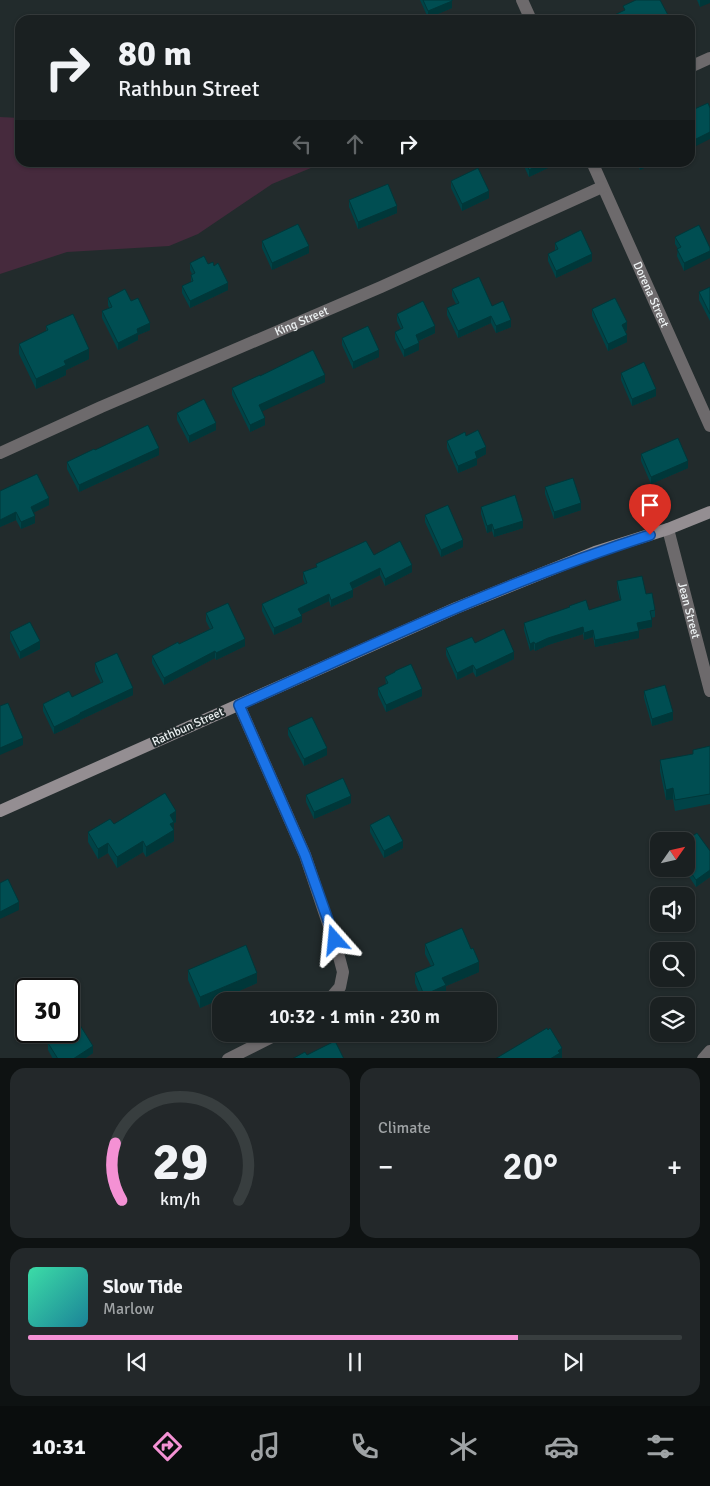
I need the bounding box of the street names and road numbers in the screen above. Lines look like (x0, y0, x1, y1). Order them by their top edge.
street label: Dorena Street (630, 259, 672, 330)
street label: King Street (272, 303, 331, 339)
street label: Jean Street (675, 580, 704, 640)
street label: Rathbun Street (150, 704, 226, 750)

